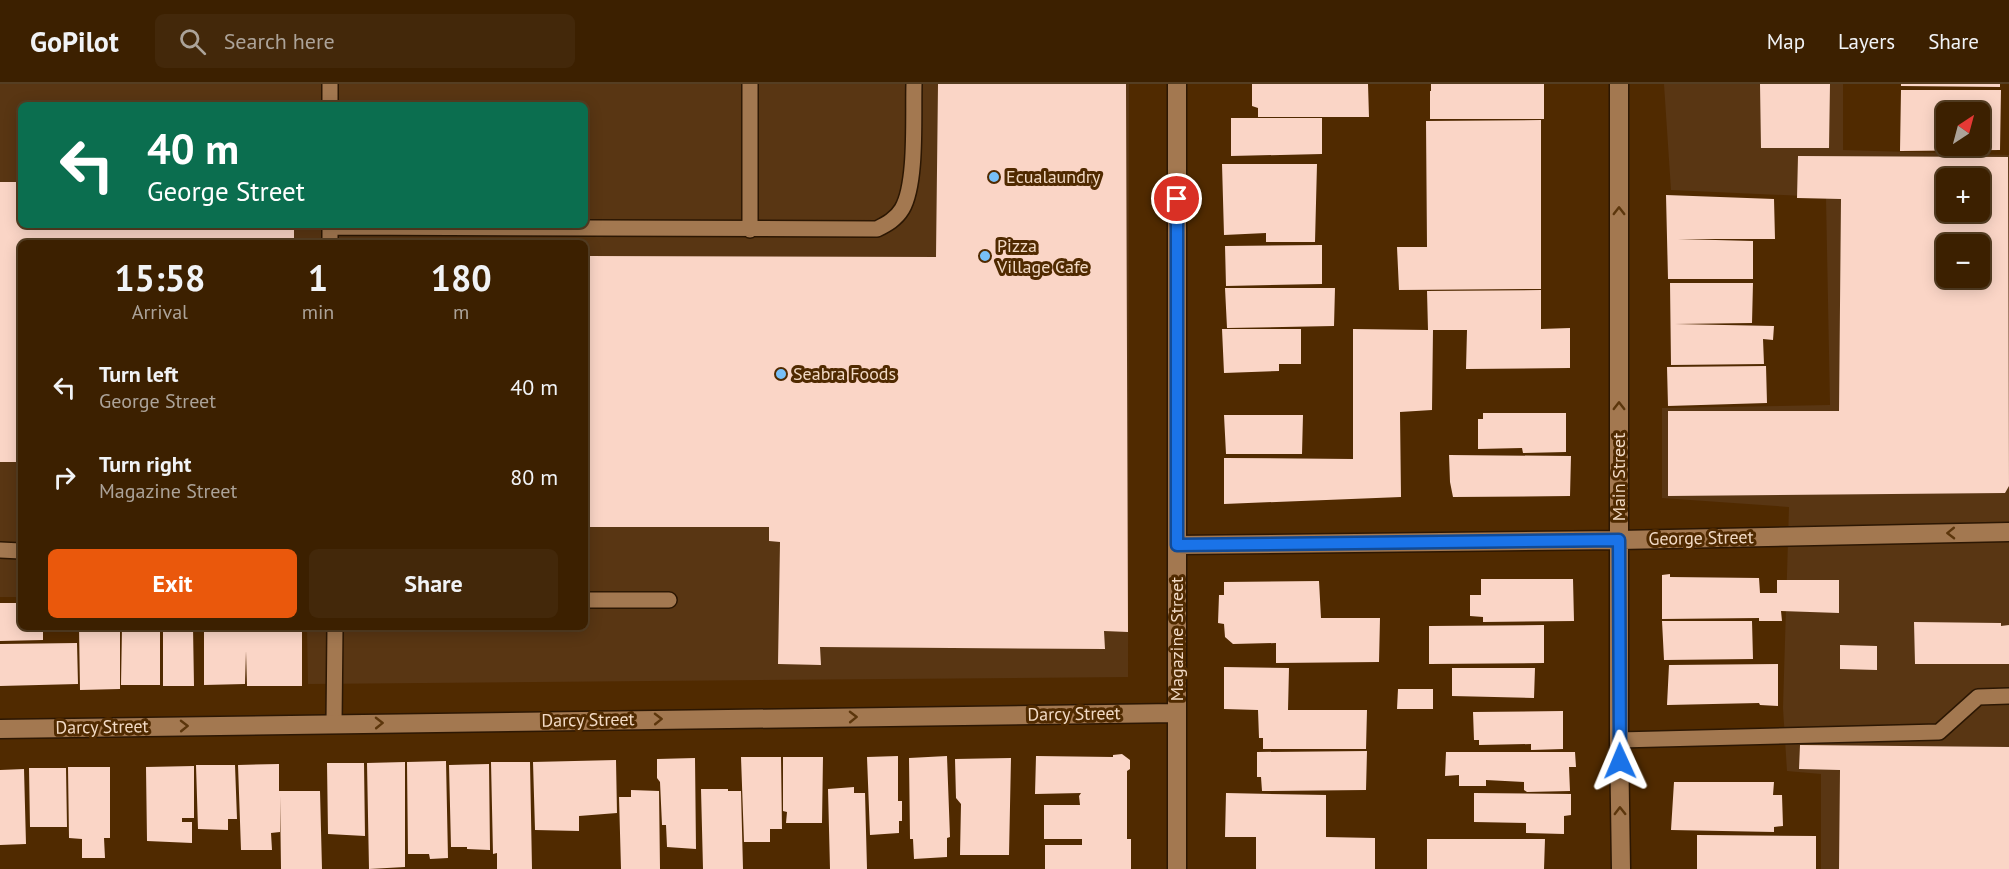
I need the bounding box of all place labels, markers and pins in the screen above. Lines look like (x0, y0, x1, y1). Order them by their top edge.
place label: Ecualaundry (1006, 165, 1101, 188)
marker: Ecualaundry (987, 170, 1001, 184)
pin (1151, 173, 1202, 224)
place label: Pizza Village Cafe (996, 234, 1089, 278)
marker: Pizza Village Cafe (978, 249, 992, 263)
place label: Seabra Foods (793, 362, 896, 385)
marker: Seabra Foods (774, 367, 788, 381)

